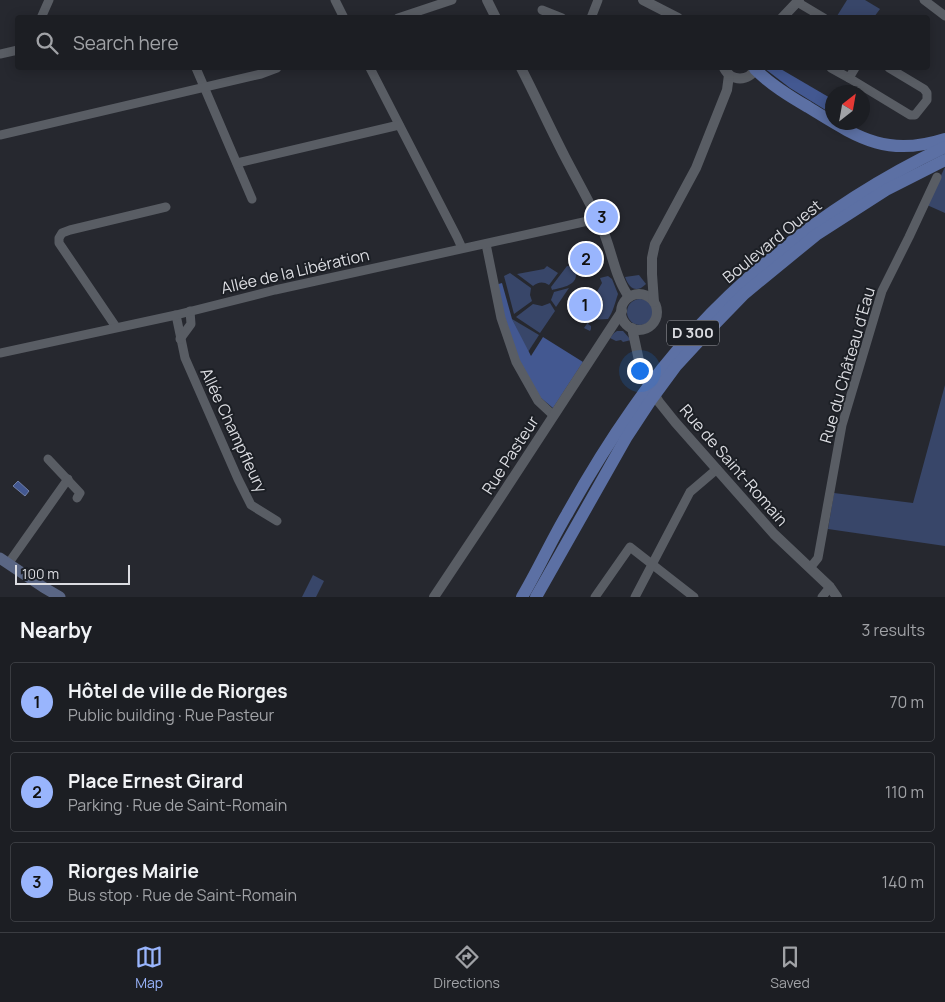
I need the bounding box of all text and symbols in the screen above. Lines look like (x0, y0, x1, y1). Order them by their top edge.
search box (15, 15, 930, 70)
icon: search (33, 29, 61, 57)
text: Search here (73, 30, 179, 56)
north arrow (825, 85, 870, 130)
street label: Boulevard Ouest (718, 194, 826, 288)
pin: 3 (586, 198, 618, 236)
pin: 2 (570, 240, 602, 278)
street label: Allée de la Libération (219, 243, 371, 299)
street label: Rue du Château d'Eau (814, 284, 880, 446)
pin: 1 (569, 286, 601, 324)
road number: D 300 (667, 320, 719, 346)
your location (627, 358, 653, 384)
street label: Allée Champfleury (195, 364, 273, 496)
street label: Rue de Saint-Romain (675, 399, 793, 531)
street label: Rue Pasteur (476, 411, 544, 498)
scale bar (15, 562, 130, 585)
text: 100 m (22, 564, 59, 583)
text: Nearby (20, 616, 92, 644)
text: 3 results (862, 619, 925, 641)
text: Hôtel de ville de Riorges (68, 678, 288, 704)
text: 1 (33, 691, 41, 713)
text: 70 m (889, 691, 924, 713)
text: Public building · Rue Pasteur (68, 704, 274, 726)
text: Place Ernest Girard (68, 768, 243, 794)
text: 2 (32, 781, 42, 803)
text: 110 m (885, 781, 924, 803)
text: Parking · Rue de Saint-Romain (68, 794, 287, 816)
text: Riorges Mairie (68, 858, 199, 884)
text: 3 (32, 871, 42, 893)
text: 140 m (882, 871, 924, 893)
text: Bus stop · Rue de Saint-Romain (68, 884, 297, 906)
tab: Map (135, 943, 163, 992)
tab: Directions (434, 943, 500, 992)
tab: Saved (770, 943, 810, 992)

